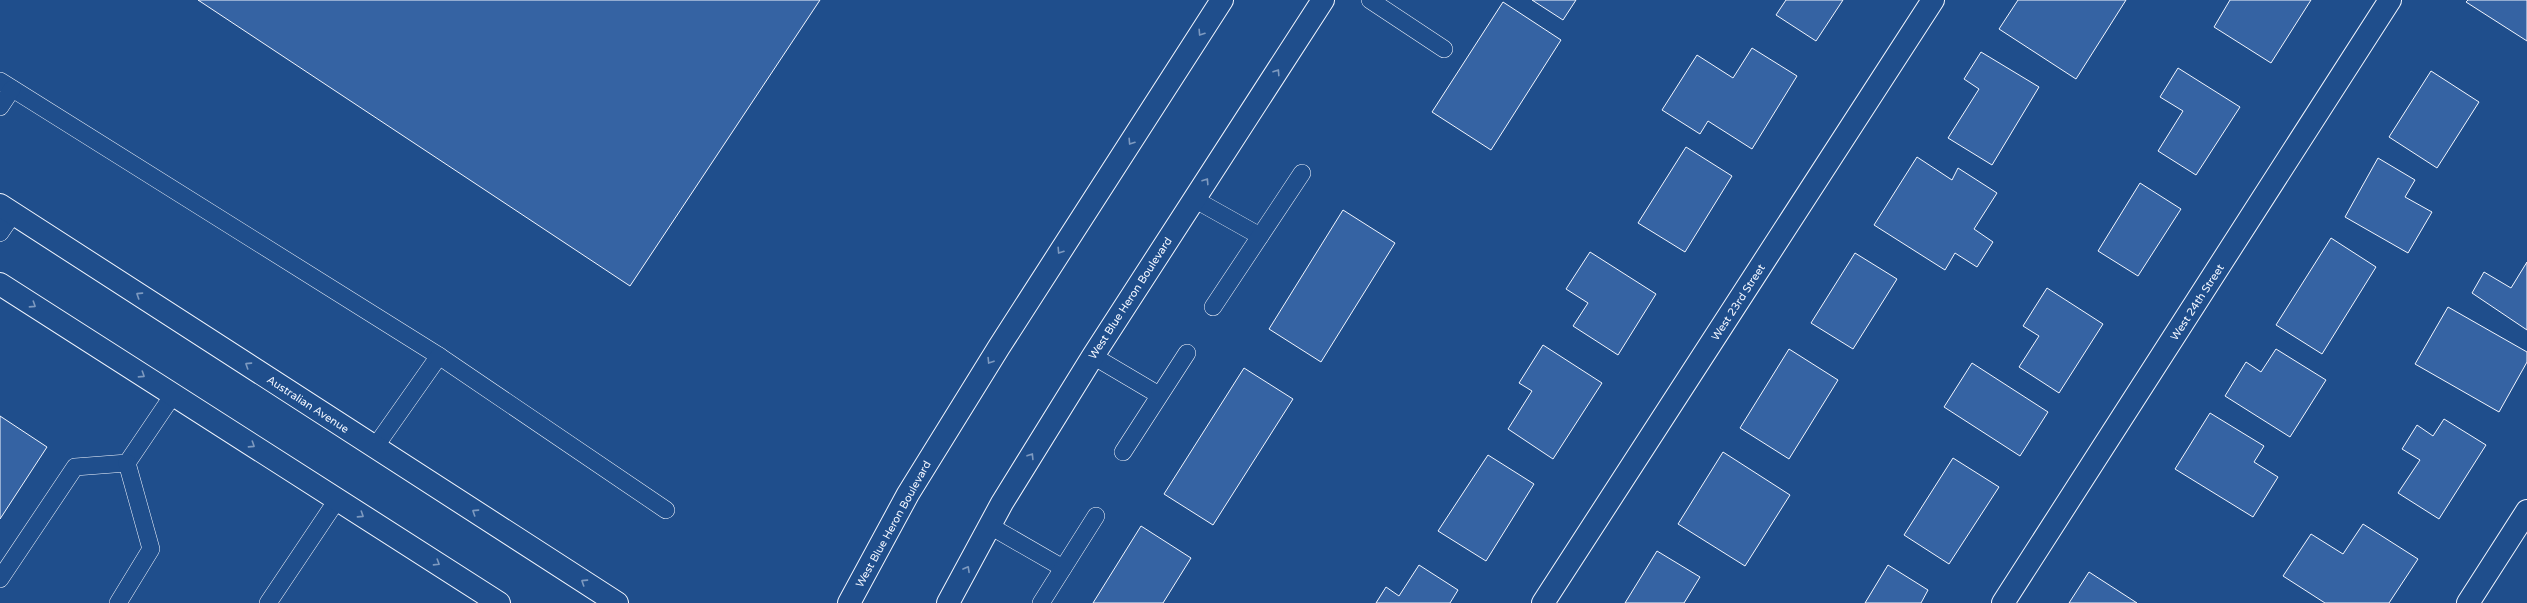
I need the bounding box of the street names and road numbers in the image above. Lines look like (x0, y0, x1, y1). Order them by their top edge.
street label: West Blue Heron Boulevard (1086, 235, 1175, 362)
street label: West 23rd Street (1709, 262, 1768, 343)
street label: West 24th Street (2168, 262, 2227, 343)
street label: Australian Avenue (264, 373, 351, 436)
street label: West Blue Heron Boulevard (853, 459, 934, 590)

